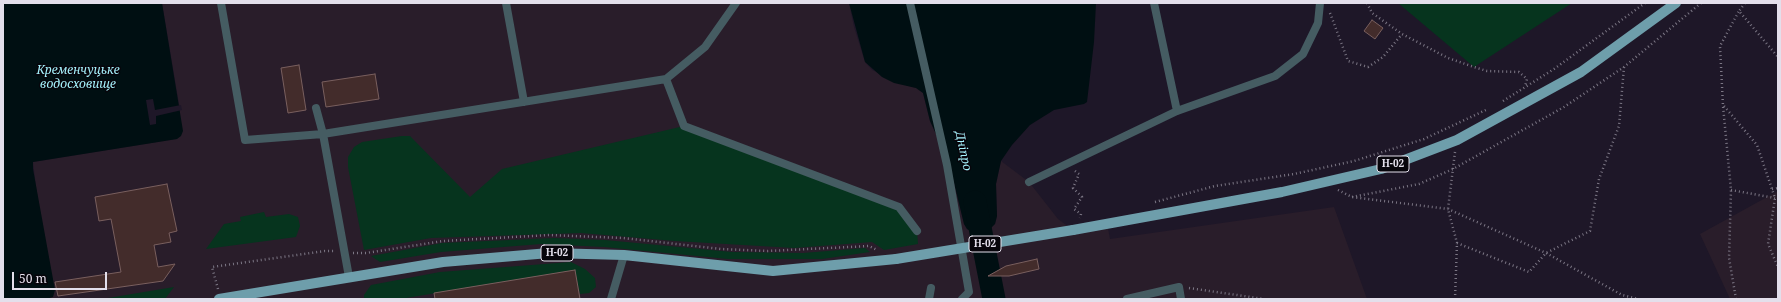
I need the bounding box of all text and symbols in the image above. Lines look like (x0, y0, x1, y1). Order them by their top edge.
water label: Кременчуцьке водосховище (36, 64, 120, 92)
water label: Дніпро (952, 130, 974, 172)
road number: Н-02 (1377, 156, 1409, 172)
road number: Н-02 (969, 236, 1001, 252)
road number: Н-02 (541, 245, 573, 261)
scale bar (14, 264, 109, 290)
text: 50 m (19, 270, 47, 287)

